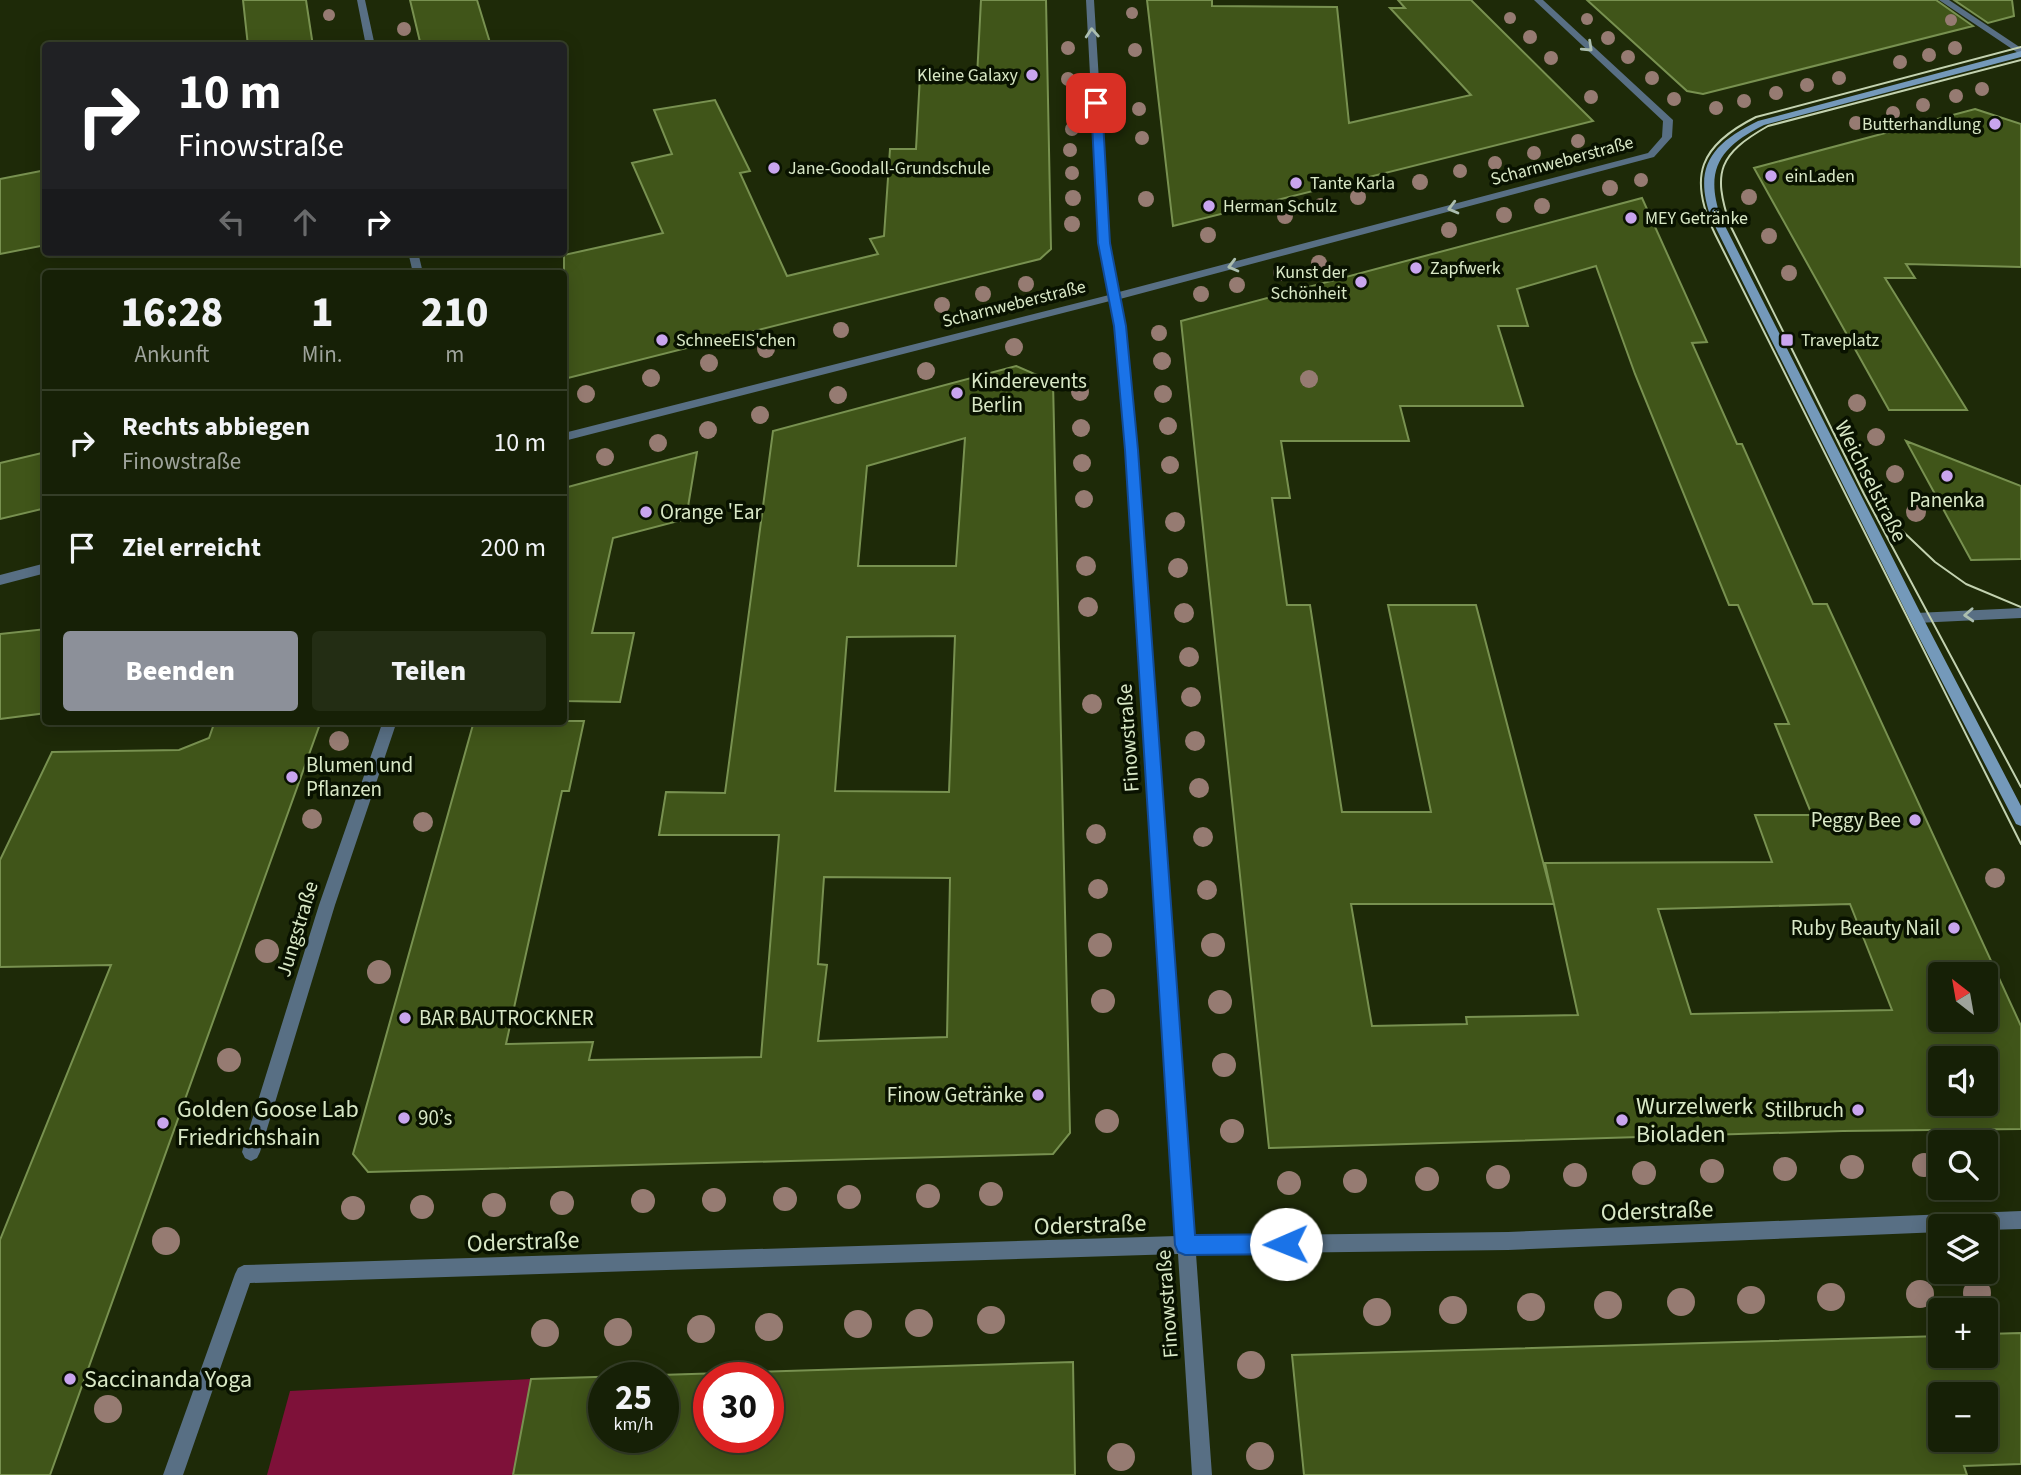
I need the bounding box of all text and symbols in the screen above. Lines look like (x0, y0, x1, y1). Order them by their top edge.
one-way arrow (1085, 28, 1100, 39)
one-way arrow (1580, 38, 1593, 51)
text: 10 m (178, 58, 282, 128)
place label: Kleine Galaxy (917, 63, 1019, 88)
marker: Kleine Galaxy (1024, 67, 1040, 83)
icon: right (63, 70, 154, 161)
pin (1066, 73, 1126, 133)
icon: arrive (1077, 84, 1115, 122)
place label: Butterhandlung (1862, 112, 1981, 137)
marker: Butterhandlung (1987, 116, 2003, 132)
text: Finowstraße (178, 123, 344, 169)
street label: Scharnweberstraße (1488, 130, 1636, 192)
place label: Jane-Goodall-Grundschule (788, 156, 991, 181)
marker: Jane-Goodall-Grundschule (766, 160, 782, 176)
place label: einLaden (1785, 164, 1855, 189)
marker: einLaden (1763, 168, 1779, 184)
place label: Tante Karla (1310, 171, 1395, 196)
marker: Tante Karla (1288, 175, 1304, 191)
place label: Herman Schulz (1223, 194, 1337, 219)
marker: Herman Schulz (1201, 198, 1217, 214)
one-way arrow (1447, 199, 1459, 214)
icon: left (213, 203, 251, 241)
icon: ahead (286, 203, 324, 241)
icon: right (359, 203, 397, 241)
place label: MEY Getränke (1645, 206, 1748, 231)
marker: MEY Getränke (1623, 210, 1639, 226)
place label: Zapfwerk (1430, 256, 1501, 281)
one-way arrow (1227, 257, 1239, 272)
place label: Kunst der Schönheit (1271, 260, 1348, 306)
marker: Zapfwerk (1408, 260, 1424, 276)
street label: Scharnweberstraße (940, 274, 1088, 334)
marker: Kunst der Schönheit (1353, 274, 1369, 290)
text: 16:28 (121, 283, 223, 343)
text: 1 (311, 283, 333, 343)
text: 210 (421, 283, 488, 343)
place label: SchneeEIS'chen (676, 328, 796, 353)
place label: Traveplatz (1801, 328, 1879, 353)
marker: SchneeEIS'chen (654, 332, 670, 348)
marker: Traveplatz (1779, 332, 1795, 348)
text: Ankunft (134, 338, 209, 371)
text: Min. (302, 338, 343, 371)
text: m (445, 338, 464, 371)
place label: Kinderevents Berlin (971, 366, 1087, 420)
marker: Kinderevents Berlin (949, 385, 965, 401)
text: Rechts abbiegen (122, 408, 310, 445)
street label: Weichselstraße (1827, 415, 1915, 547)
icon: right (63, 424, 101, 462)
text: 10 m (493, 424, 546, 461)
text: Finowstraße (122, 445, 241, 478)
marker: Panenka (1939, 468, 1955, 484)
place label: Panenka (1909, 485, 1985, 515)
place label: Orange 'Ear (660, 497, 763, 527)
marker: Orange 'Ear (638, 504, 654, 520)
icon: arrive (63, 529, 101, 567)
text: Ziel erreicht (122, 529, 261, 566)
text: 200 m (480, 529, 546, 566)
one-way arrow (1963, 608, 1974, 623)
button: Beenden (63, 631, 298, 711)
button: Teilen (312, 631, 546, 711)
street label: Finowstraße (1109, 683, 1147, 793)
place label: Blumen und Pflanzen (306, 750, 413, 804)
marker: Blumen und Pflanzen (284, 769, 300, 785)
place label: Peggy Bee (1811, 805, 1901, 835)
marker: Peggy Bee (1907, 812, 1923, 828)
street label: Jungstraße (268, 877, 326, 981)
place label: Ruby Beauty Nail (1791, 913, 1940, 943)
marker: Ruby Beauty Nail (1946, 920, 1962, 936)
north arrow (1928, 962, 1998, 1032)
map controls (1928, 962, 1998, 1452)
place label: BAR BAUTROCKNER (419, 1003, 594, 1033)
marker: BAR BAUTROCKNER (397, 1010, 413, 1026)
button: sound (1928, 1046, 1998, 1116)
place label: Finow Getränke (887, 1080, 1024, 1110)
marker: Finow Getränke (1030, 1087, 1046, 1103)
place label: Wurzelwerk Bioladen (1636, 1089, 1754, 1152)
place label: Golden Goose Lab Friedrichshain (177, 1092, 359, 1155)
place label: Stilbruch (1764, 1095, 1844, 1125)
marker: Stilbruch (1850, 1102, 1866, 1118)
place label: 90’s (418, 1103, 452, 1133)
marker: 90’s (396, 1110, 412, 1126)
marker: Wurzelwerk Bioladen (1614, 1112, 1630, 1128)
marker: Golden Goose Lab Friedrichshain (155, 1115, 171, 1131)
button: search (1928, 1130, 1998, 1200)
street label: Oderstraße (1600, 1192, 1714, 1230)
street label: Oderstraße (1033, 1206, 1147, 1244)
position arrow (1249, 1207, 1323, 1281)
button: layers (1928, 1214, 1998, 1284)
street label: Oderstraße (466, 1223, 580, 1261)
street label: Finowstraße (1148, 1249, 1186, 1359)
button: + (1928, 1298, 1998, 1368)
place label: Saccinanda Yoga (84, 1362, 252, 1397)
speed limit sign: 30 (693, 1362, 784, 1453)
marker: Saccinanda Yoga (62, 1371, 78, 1387)
text: 25 (615, 1373, 652, 1423)
button: − (1928, 1382, 1998, 1452)
text: km/h (614, 1412, 653, 1437)

